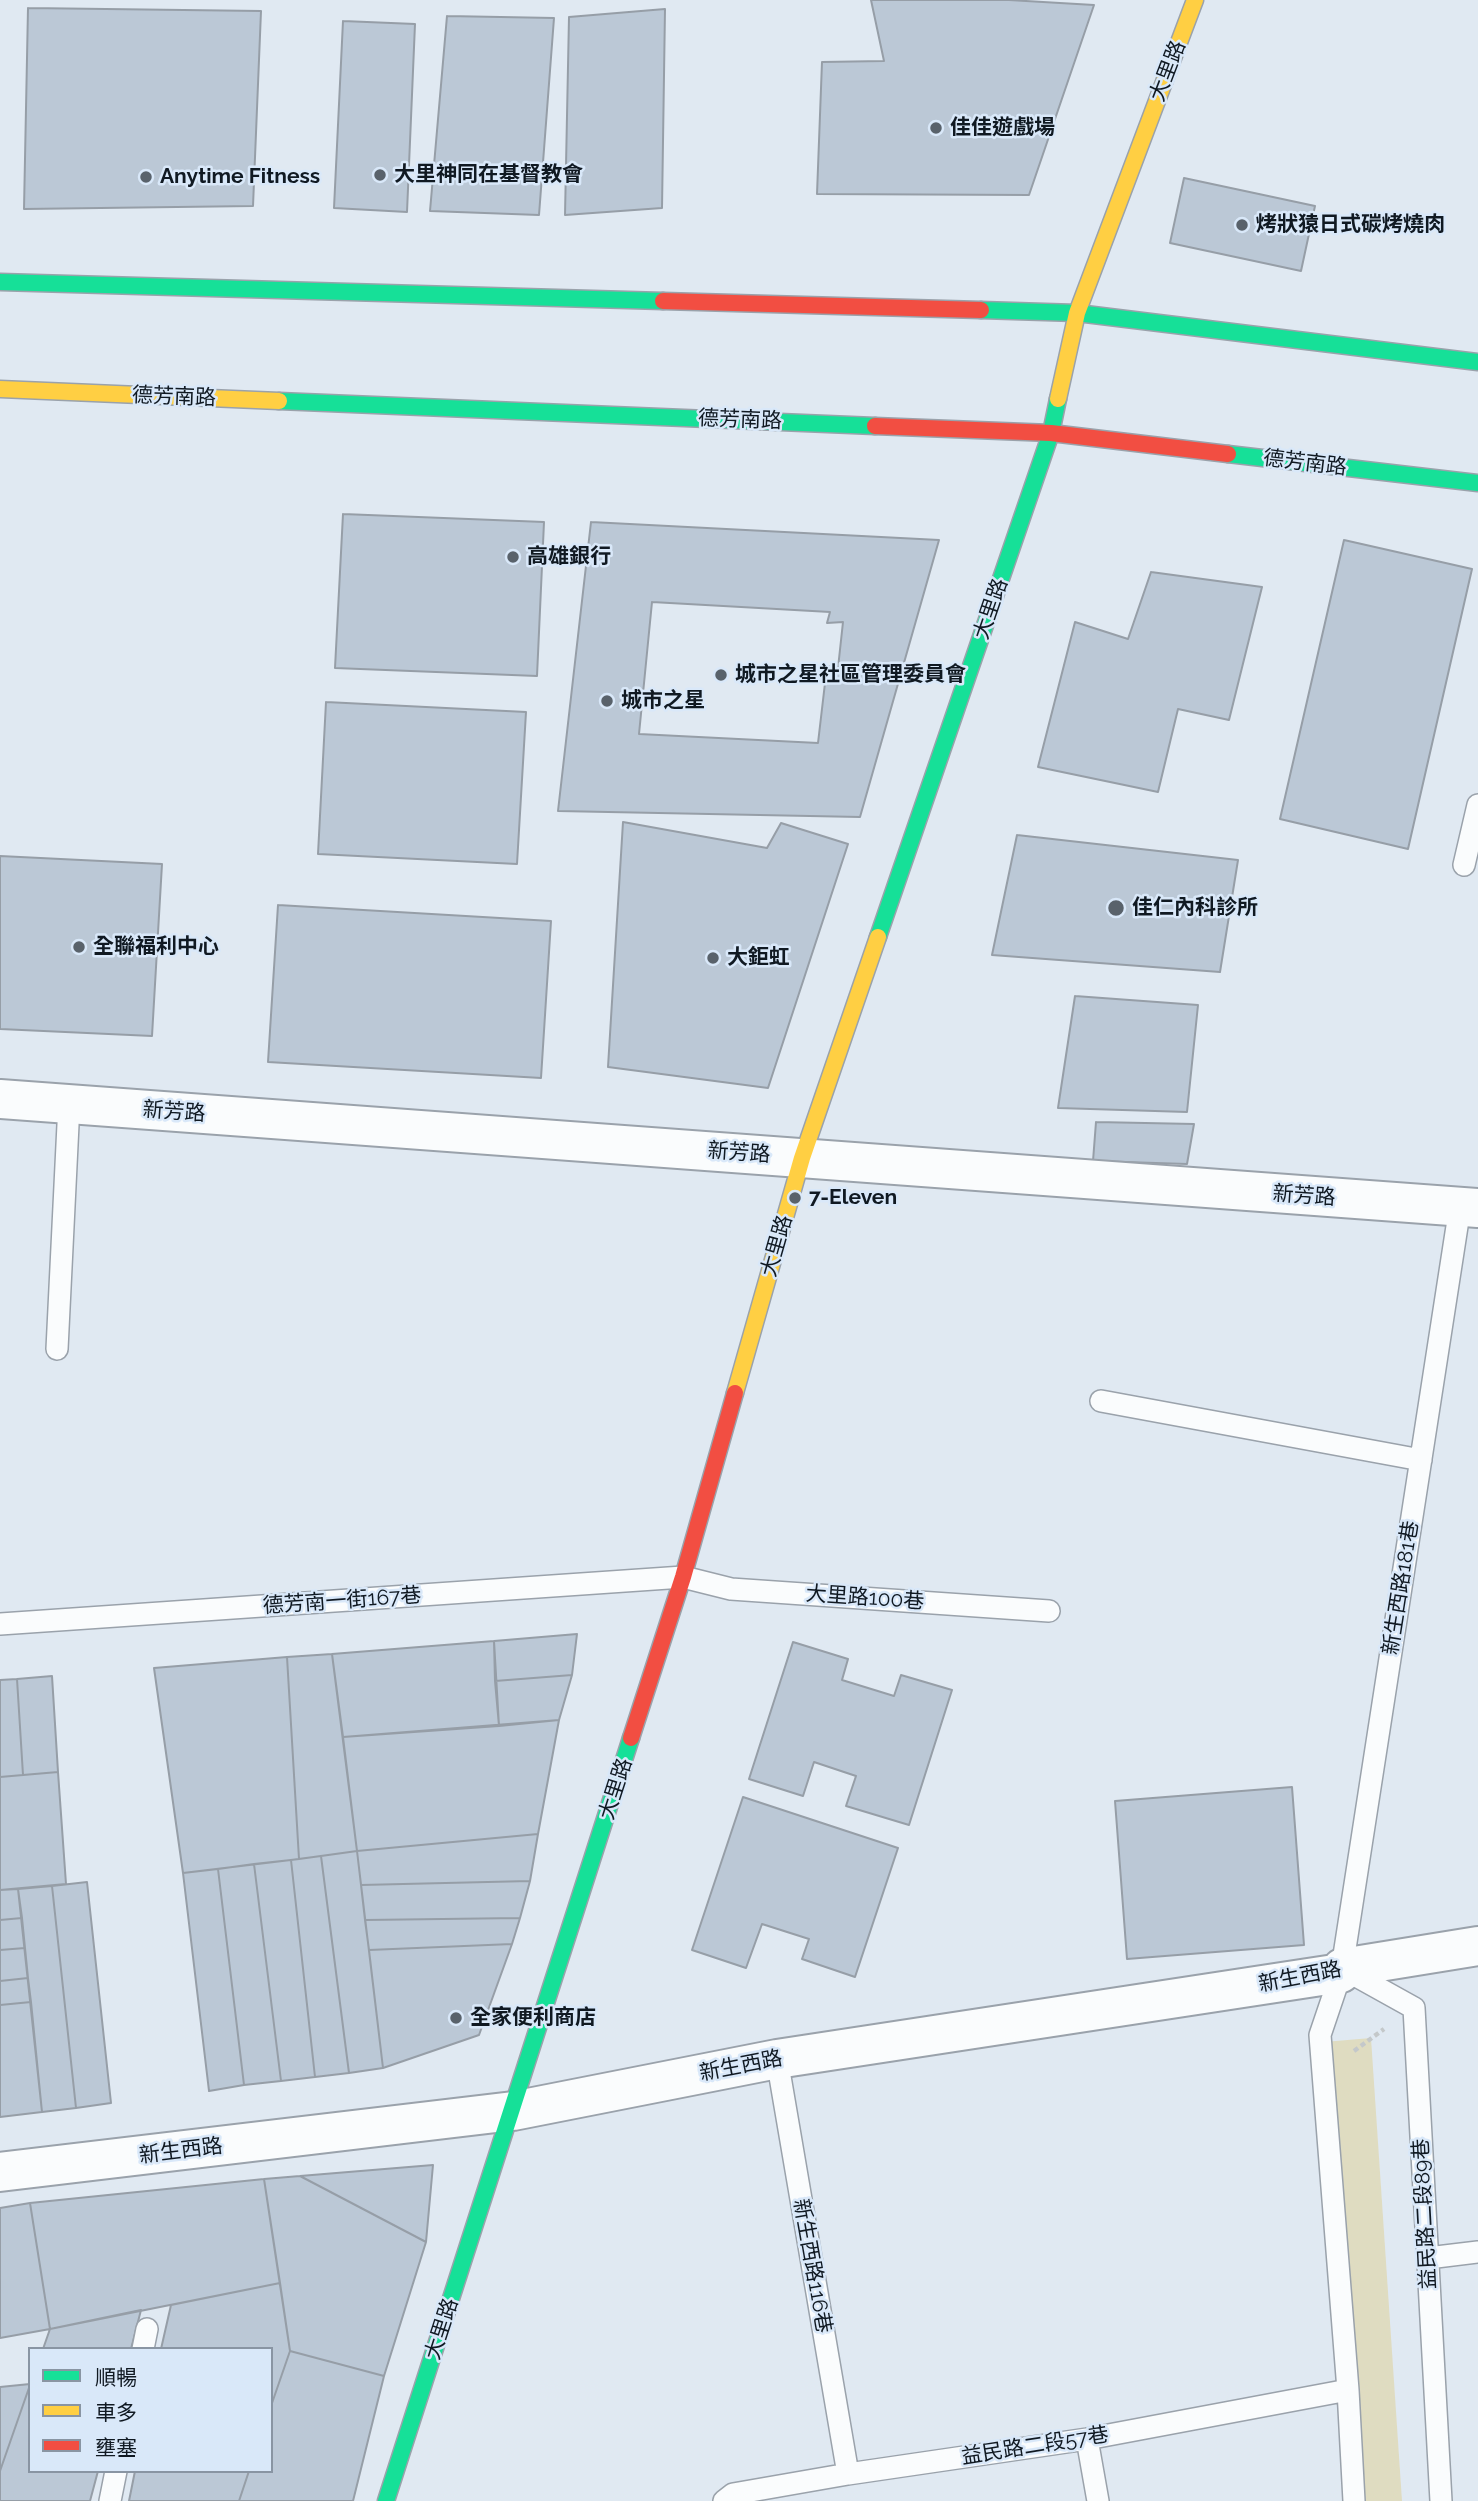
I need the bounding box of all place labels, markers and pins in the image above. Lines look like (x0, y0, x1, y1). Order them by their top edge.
place label: 佳佳遊戲場 (950, 115, 1055, 141)
marker: 佳佳遊戲場 (928, 120, 944, 136)
place label: 大里神同在基督教會 (394, 162, 583, 188)
place label: Anytime Fitness (160, 164, 320, 190)
marker: 大里神同在基督教會 (372, 167, 388, 183)
marker: Anytime Fitness (138, 169, 154, 185)
place label: 烤狀猿日式碳烤燒肉 (1256, 212, 1445, 238)
marker: 烤狀猿日式碳烤燒肉 (1234, 217, 1250, 233)
place label: 高雄銀行 (527, 544, 611, 570)
marker: 高雄銀行 (505, 549, 521, 565)
place label: 城市之星社區管理委員會 (735, 662, 966, 688)
marker: 城市之星社區管理委員會 (713, 667, 729, 683)
place label: 城市之星 (621, 688, 705, 714)
marker: 城市之星 (599, 693, 615, 709)
place label: 佳仁內科診所 (1132, 895, 1258, 921)
marker: 佳仁內科診所 (1106, 898, 1126, 918)
place label: 全聯福利中心 (93, 934, 219, 960)
marker: 全聯福利中心 (71, 939, 87, 955)
place label: 大鉅虹 (727, 945, 790, 971)
marker: 大鉅虹 (705, 950, 721, 966)
place label: 7-Eleven (809, 1185, 897, 1211)
marker: 7-Eleven (787, 1190, 803, 1206)
place label: 全家便利商店 (470, 2005, 596, 2031)
marker: 全家便利商店 (448, 2010, 464, 2026)

